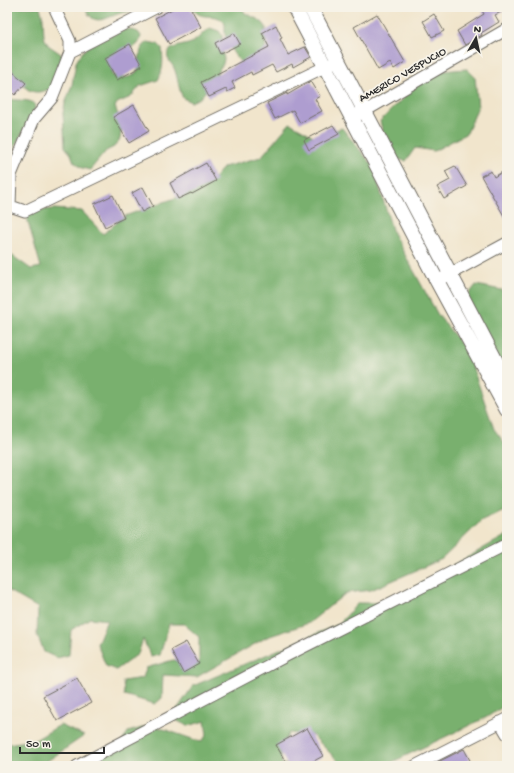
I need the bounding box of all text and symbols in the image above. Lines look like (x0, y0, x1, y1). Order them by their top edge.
north arrow (456, 18, 496, 58)
text: N (473, 24, 482, 37)
street label: AMERICO VESPUCIO (357, 45, 449, 106)
scale bar (20, 729, 104, 755)
text: 50 m (26, 738, 51, 752)

